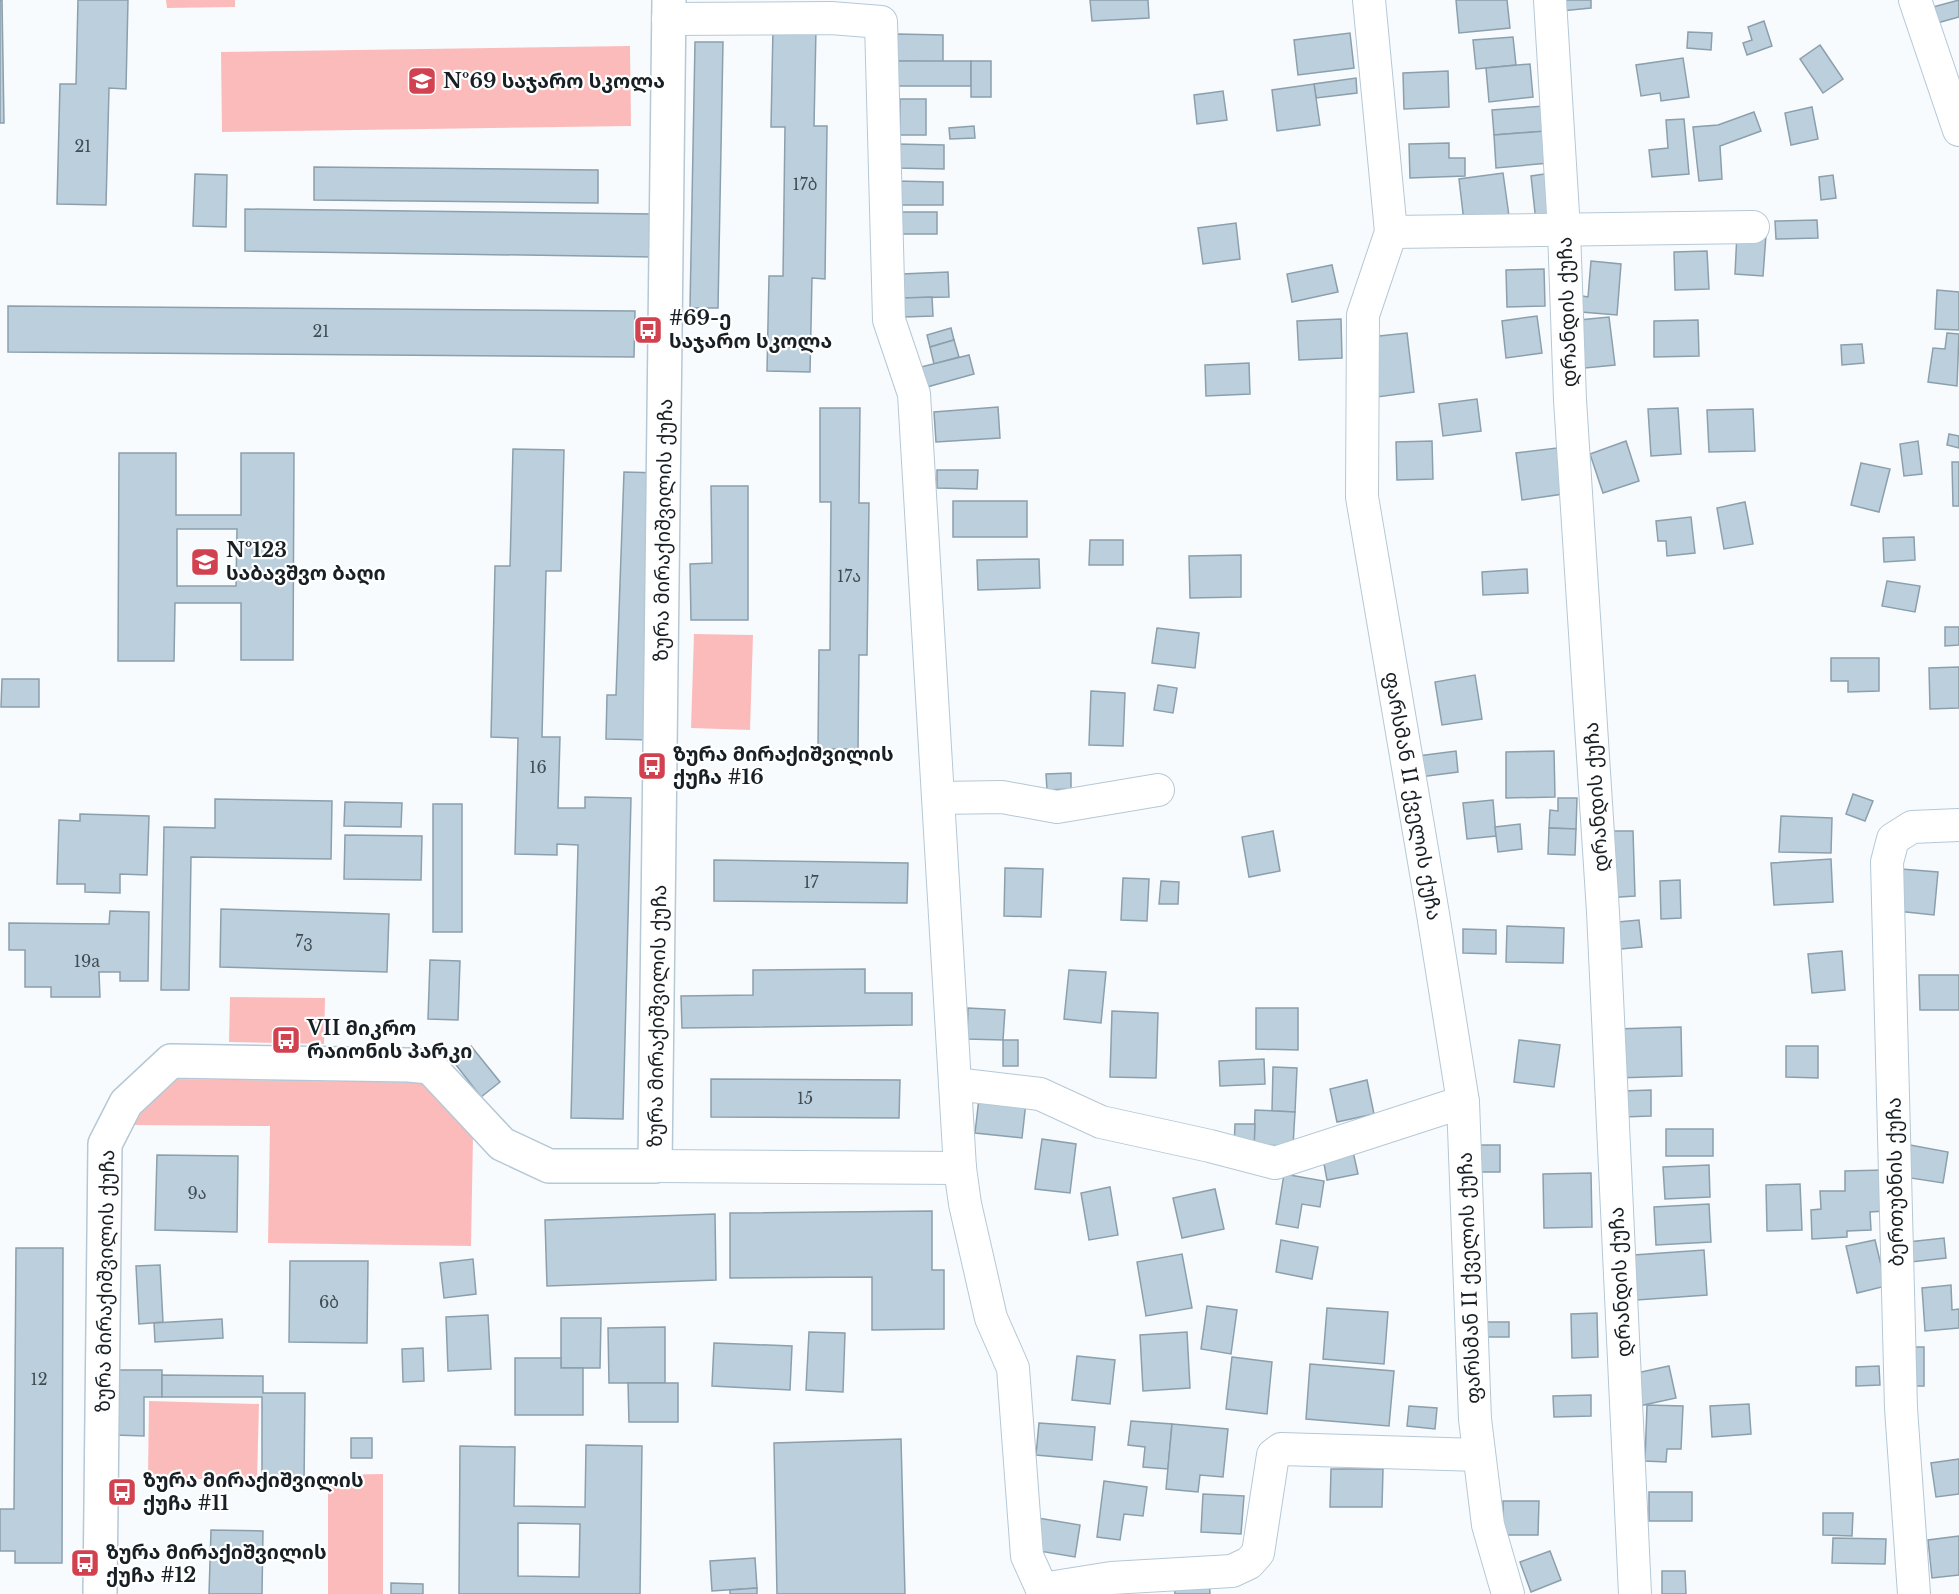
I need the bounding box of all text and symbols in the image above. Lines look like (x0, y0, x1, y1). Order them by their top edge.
school or university icon: №69 საჯარო სკოლა (406, 65, 438, 97)
place label: №69 საჯარო სკოლა (443, 69, 665, 93)
house number: 21 (75, 136, 92, 156)
house number: 17ბ (793, 174, 817, 194)
street label: დრანდის ქუჩა (1552, 236, 1583, 388)
place label: #69-ე საჯარო სკოლა (669, 306, 832, 353)
bus stop icon: #69-ე საჯარო სკოლა (632, 314, 664, 346)
house number: 21 (313, 321, 330, 341)
street label: ზურა მირაქიშვილის ქუჩა (649, 398, 678, 662)
place label: №123 საბავშვო ბაღი (226, 538, 386, 586)
school or university icon: №123 საბავშვო ბაღი (189, 546, 221, 578)
house number: 17ა (837, 566, 861, 586)
street label: ფარსმან II ქველის ქუჩა (1378, 670, 1447, 922)
street label: დრანდის ქუჩა (1579, 721, 1614, 873)
place label: ზურა მირაქიშვილის ქუჩა #16 (673, 742, 894, 789)
bus stop icon: ზურა მირაქიშვილის ქუჩა #16 (636, 750, 668, 782)
house number: 16 (529, 757, 547, 777)
house number: 17 (803, 872, 820, 892)
street label: ზურა მირაქიშვილის ქუჩა (643, 884, 672, 1148)
house number: 7ვ (295, 931, 313, 951)
house number: 19a (74, 951, 100, 971)
place label: VII მიკრო რაიონის პარკი (306, 1016, 472, 1063)
bus stop icon: VII მიკრო რაიონის პარკი (270, 1024, 302, 1056)
house number: 15 (797, 1088, 813, 1108)
street label: ბერთუბნის ქუჩა (1882, 1097, 1908, 1267)
street label: ზურა მირაქიშვილის ქუჩა (91, 1149, 120, 1413)
street label: ფარსმან II ქველის ქუჩა (1453, 1152, 1486, 1404)
house number: 9ა (187, 1183, 207, 1203)
street label: დრანდის ქუჩა (1604, 1206, 1637, 1358)
house number: 6ბ (319, 1292, 339, 1312)
house number: 12 (31, 1369, 48, 1389)
place label: ზურა მირაქიშვილის ქუჩა #11 (143, 1468, 364, 1515)
bus stop icon: ზურა მირაქიშვილის ქუჩა #11 (106, 1476, 138, 1508)
place label: ზურა მირაქიშვილის ქუჩა #12 (106, 1540, 327, 1587)
bus stop icon: ზურა მირაქიშვილის ქუჩა #12 (69, 1547, 101, 1579)

